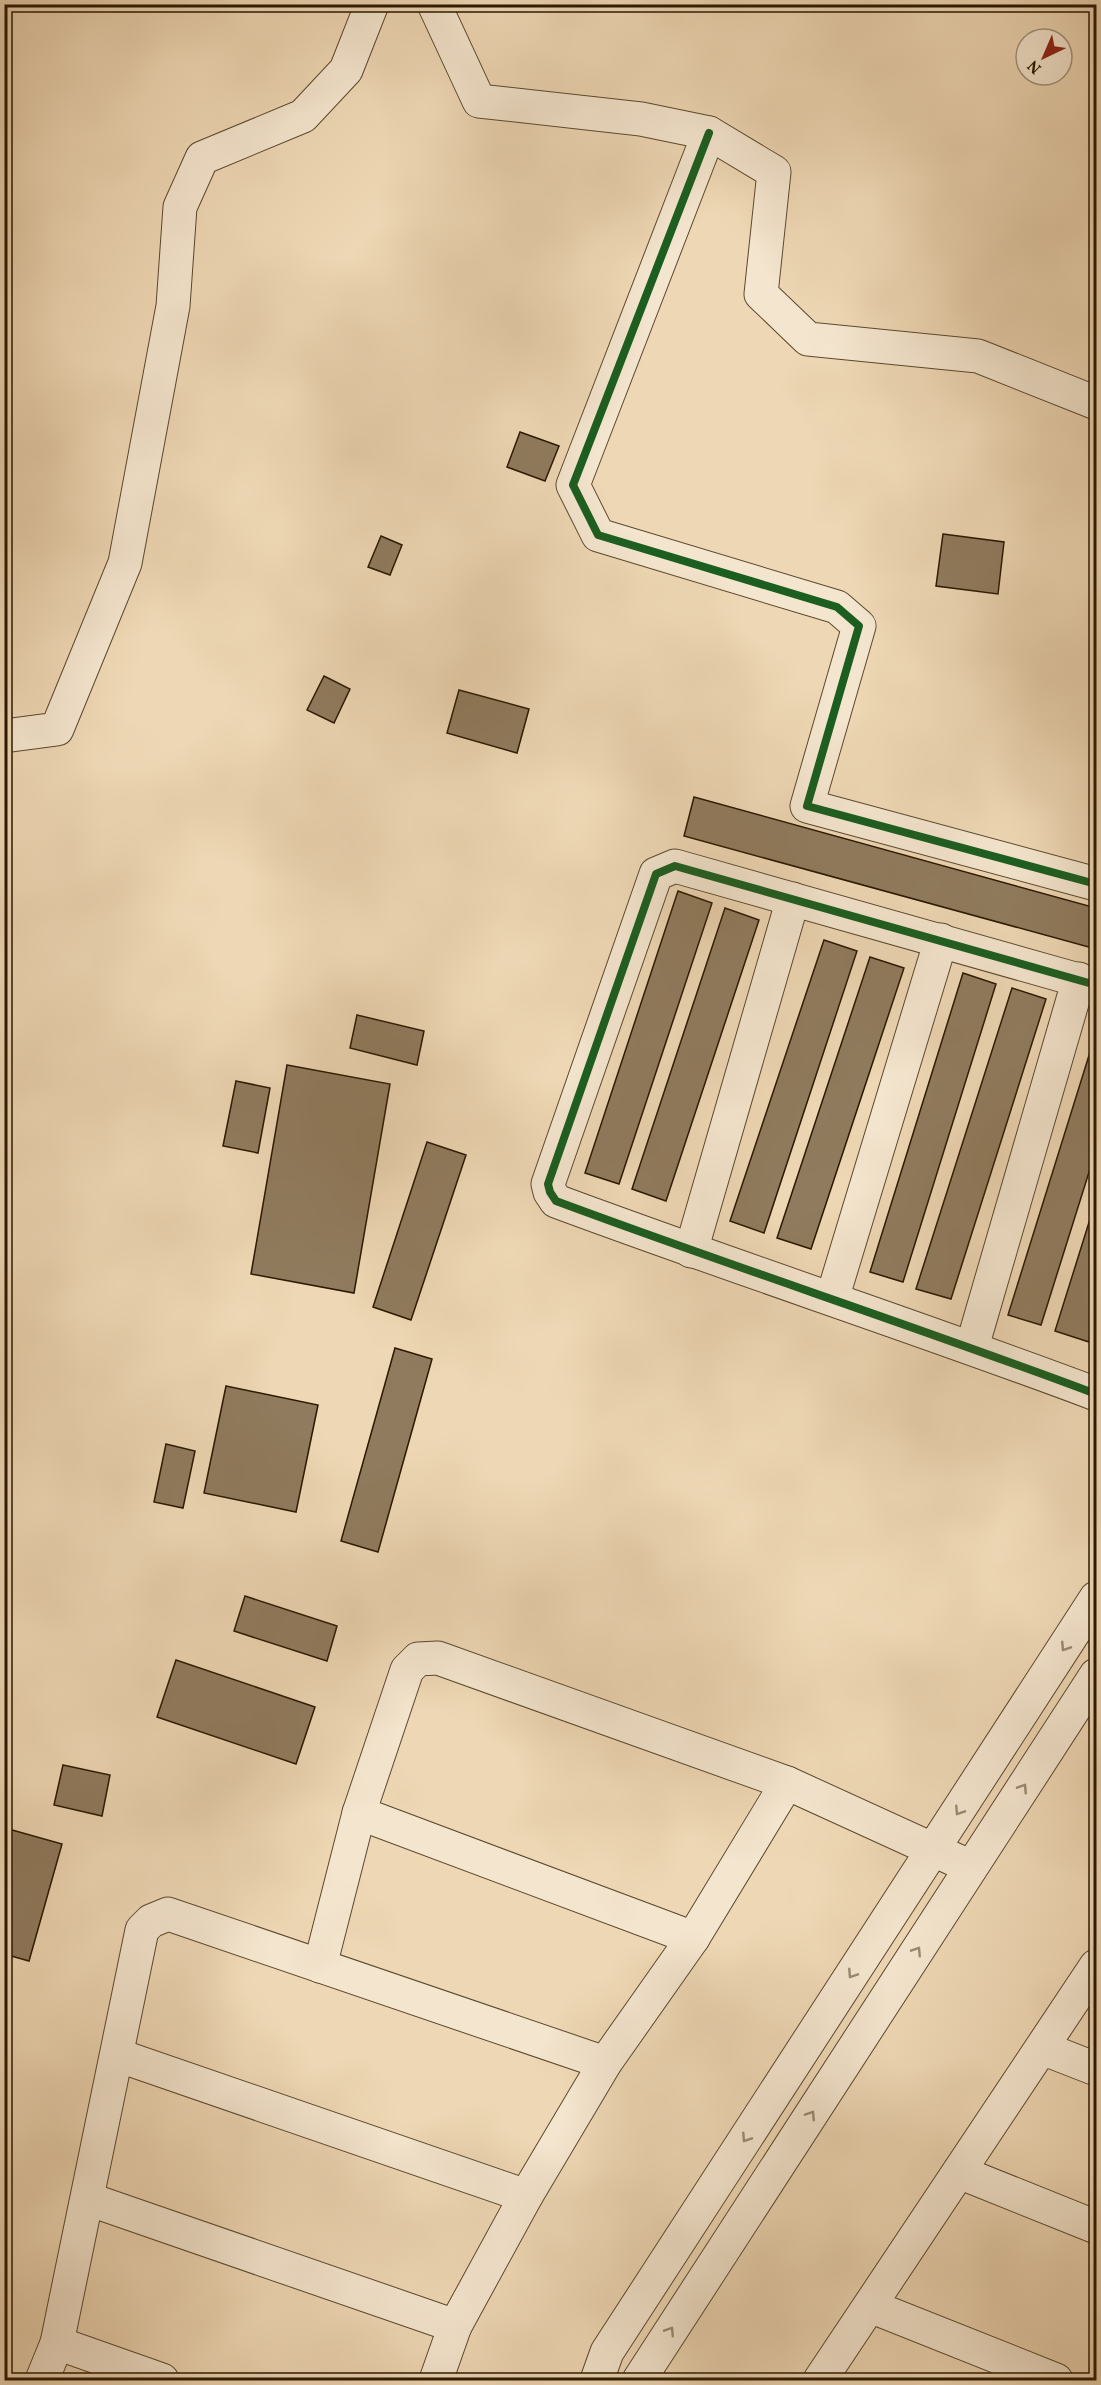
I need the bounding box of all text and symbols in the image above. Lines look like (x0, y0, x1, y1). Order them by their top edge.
north arrow (1014, 27, 1074, 87)
text: N (1023, 54, 1047, 78)
one-way arrow (1060, 1641, 1072, 1651)
one-way arrow (1016, 1783, 1027, 1794)
one-way arrow (955, 1804, 966, 1815)
one-way arrow (910, 1947, 921, 1958)
one-way arrow (848, 1968, 860, 1978)
one-way arrow (804, 2110, 815, 2121)
one-way arrow (742, 2131, 753, 2142)
one-way arrow (663, 2327, 674, 2338)

